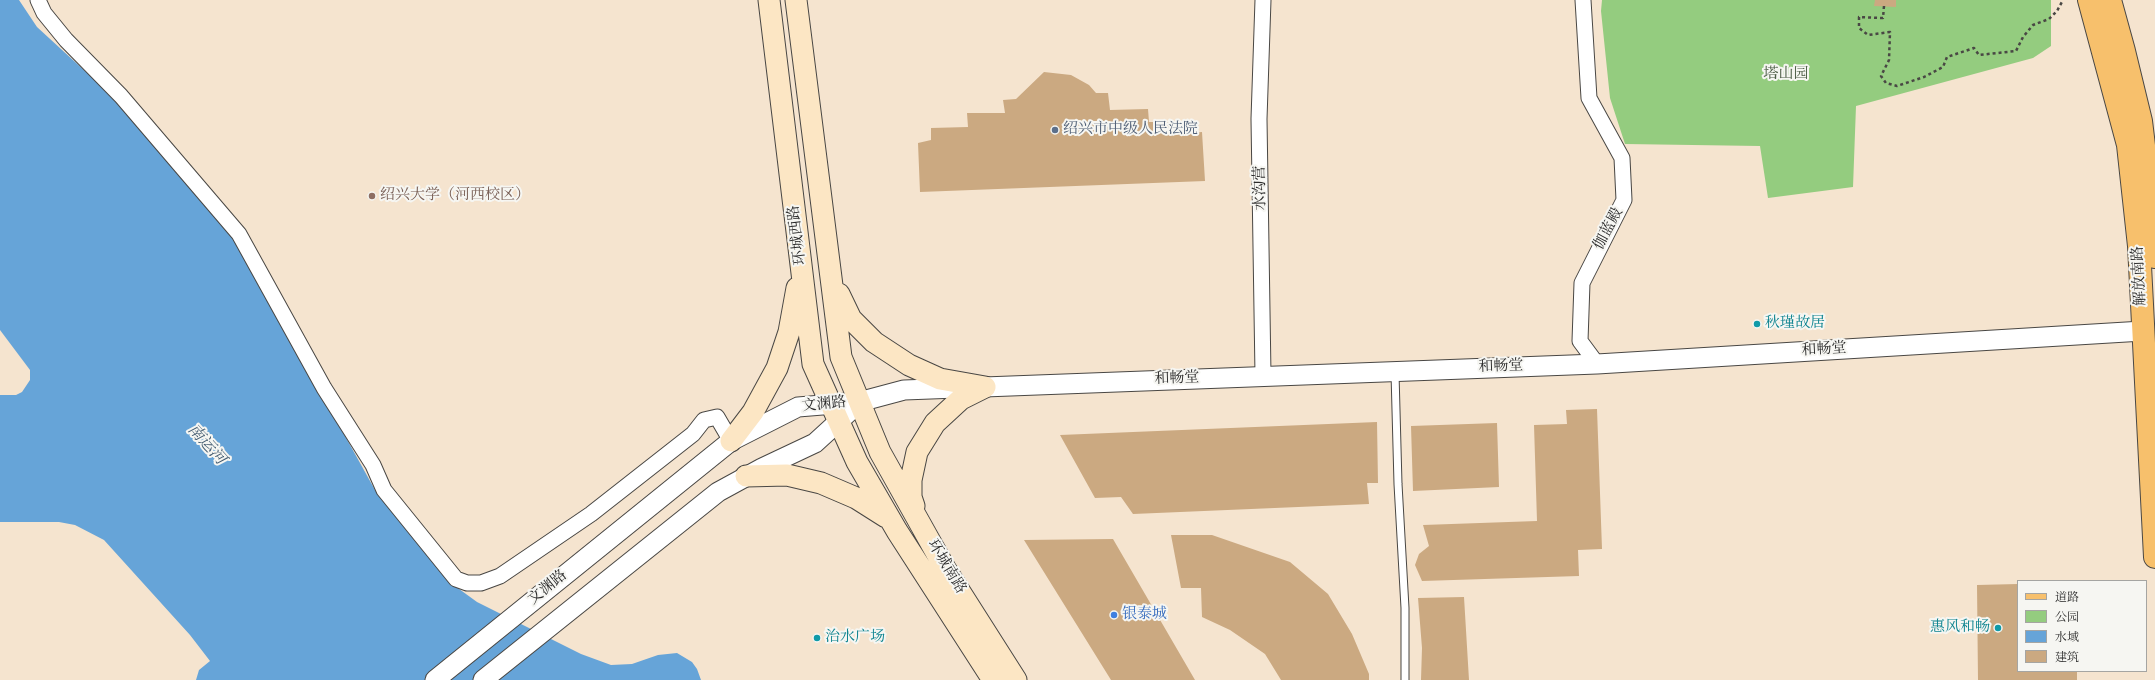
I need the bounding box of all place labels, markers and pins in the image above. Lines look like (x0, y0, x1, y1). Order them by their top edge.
place label: 绍兴市中级人民法院 (1063, 121, 1198, 139)
marker: 绍兴市中级人民法院 (1050, 125, 1060, 135)
place label: 绍兴大学（河西校区） (380, 187, 530, 205)
marker: 绍兴大学（河西校区） (367, 191, 377, 201)
place label: 秋瑾故居 (1765, 315, 1825, 333)
marker: 秋瑾故居 (1752, 319, 1762, 329)
place label: 银泰城 (1122, 606, 1167, 624)
marker: 银泰城 (1109, 610, 1119, 620)
place label: 惠风和畅 (1930, 619, 1990, 637)
marker: 惠风和畅 (1993, 623, 2003, 633)
place label: 治水广场 (825, 629, 885, 647)
marker: 治水广场 (812, 633, 822, 643)

